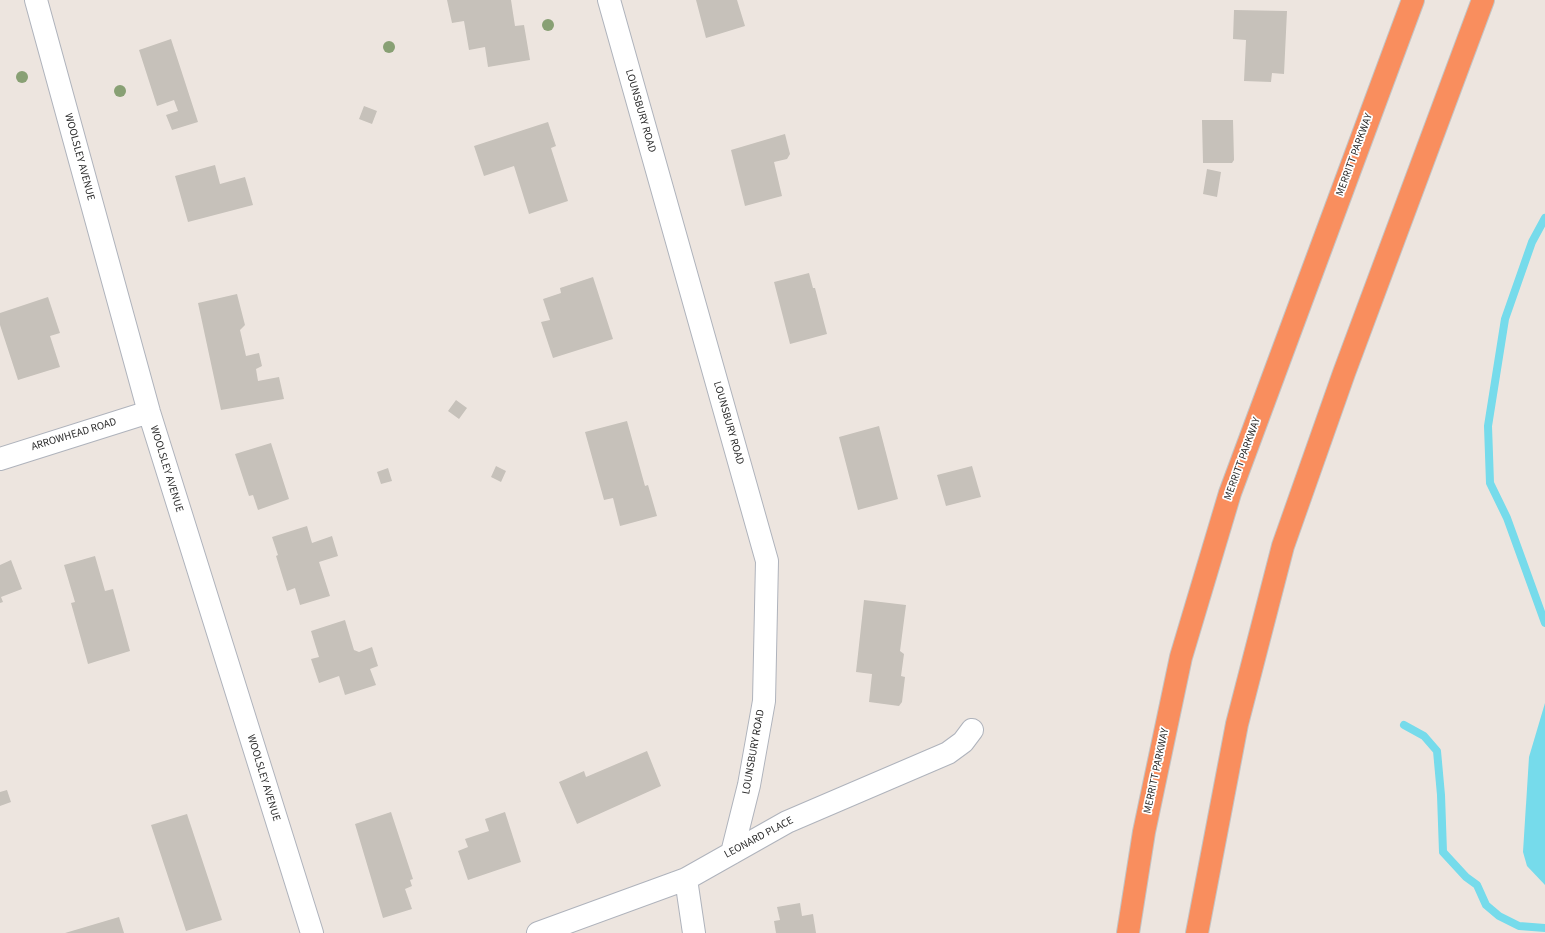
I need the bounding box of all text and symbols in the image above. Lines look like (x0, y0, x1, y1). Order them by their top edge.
street label: LOUNSBURY ROAD (622, 68, 658, 154)
street label: WOOLSLEY AVENUE (61, 112, 97, 202)
street label: MERRITT PARKWAY (1334, 112, 1376, 198)
street label: LOUNSBURY ROAD (710, 380, 746, 466)
street label: ARROWHEAD ROAD (30, 416, 118, 454)
street label: MERRITT PARKWAY (1222, 416, 1264, 502)
street label: WOOLSLEY AVENUE (147, 424, 185, 514)
street label: LOUNSBURY ROAD (740, 709, 768, 795)
street label: MERRITT PARKWAY (1141, 727, 1173, 815)
street label: WOOLSLEY AVENUE (244, 733, 282, 823)
street label: LEONARD PLACE (722, 814, 796, 862)

